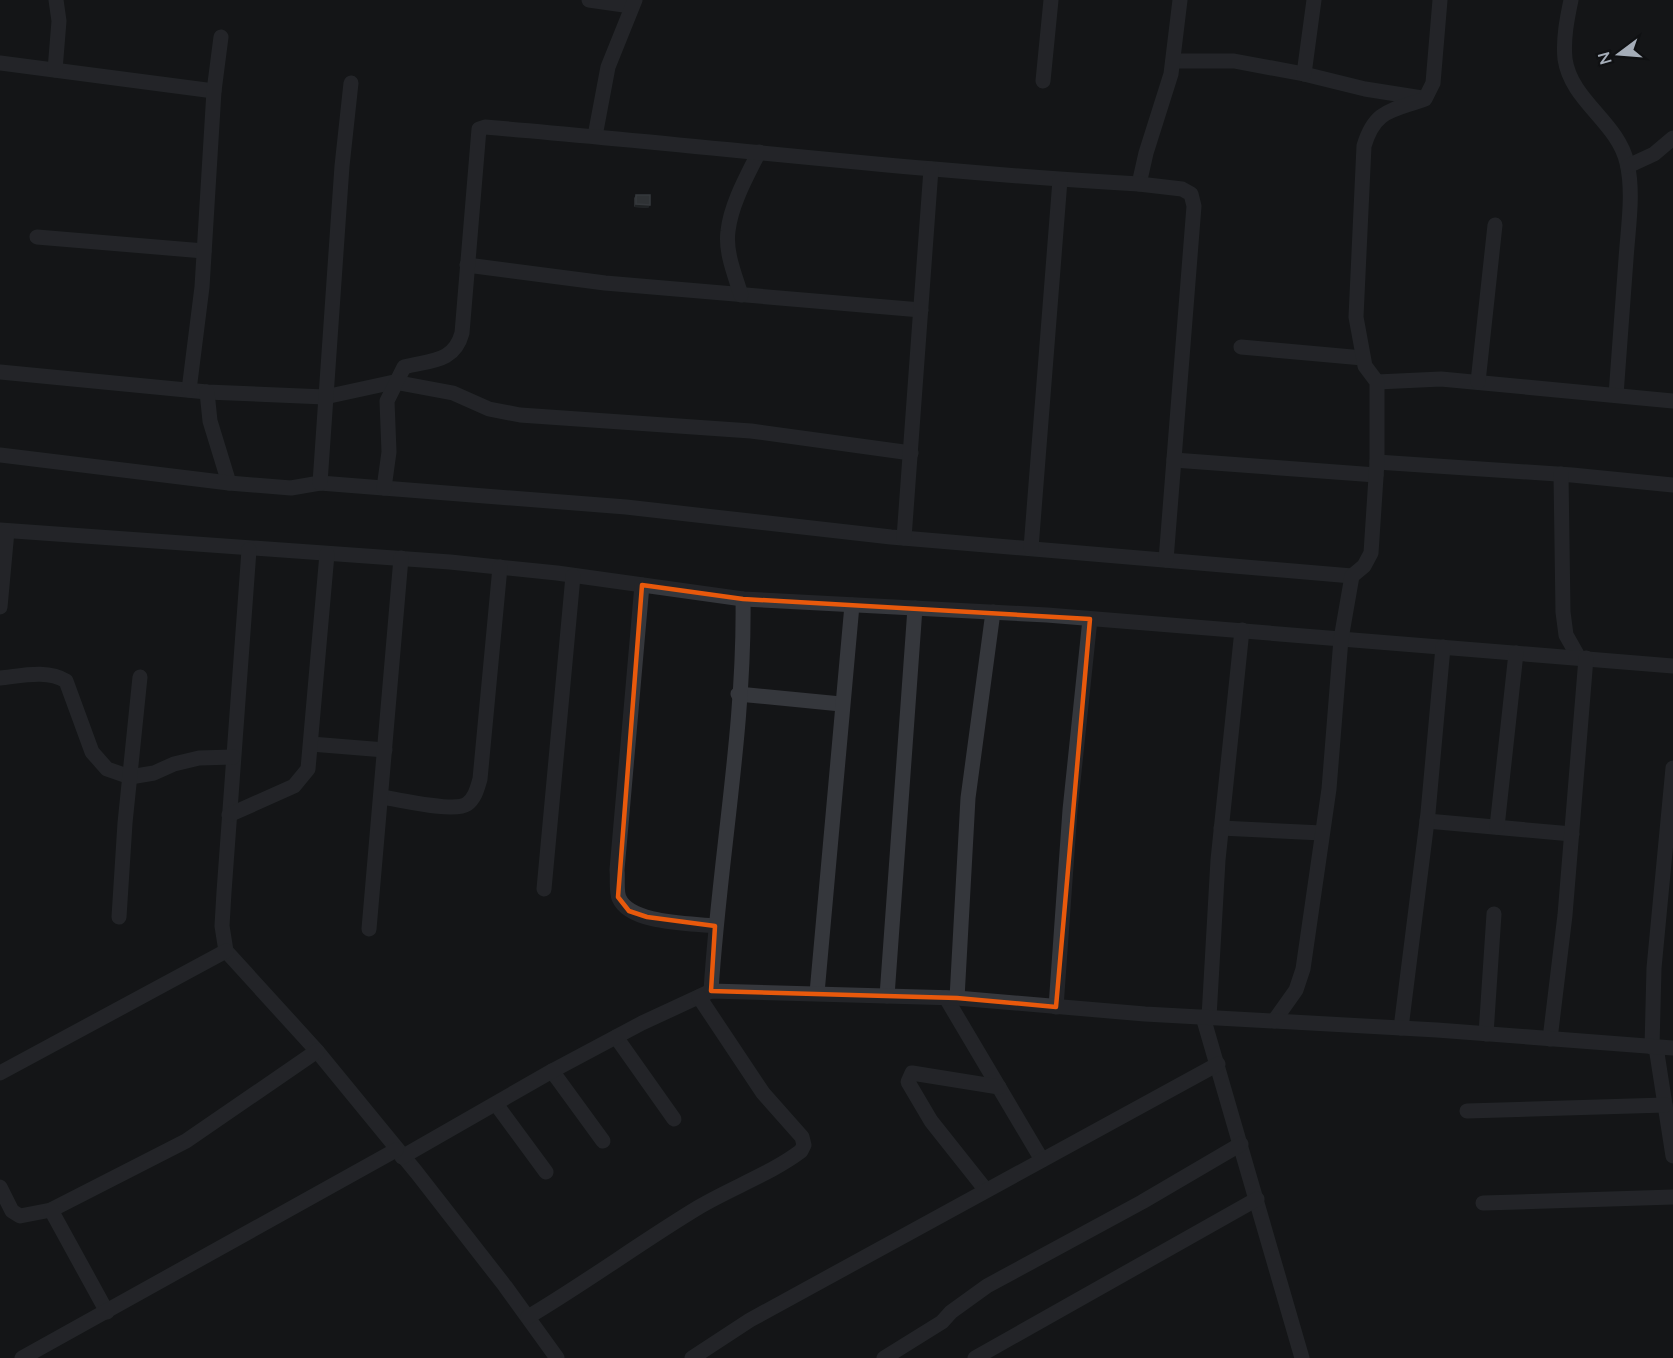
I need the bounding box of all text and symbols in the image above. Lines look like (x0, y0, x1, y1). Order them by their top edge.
north arrow (1589, 24, 1649, 84)
text: N (1593, 50, 1615, 67)

